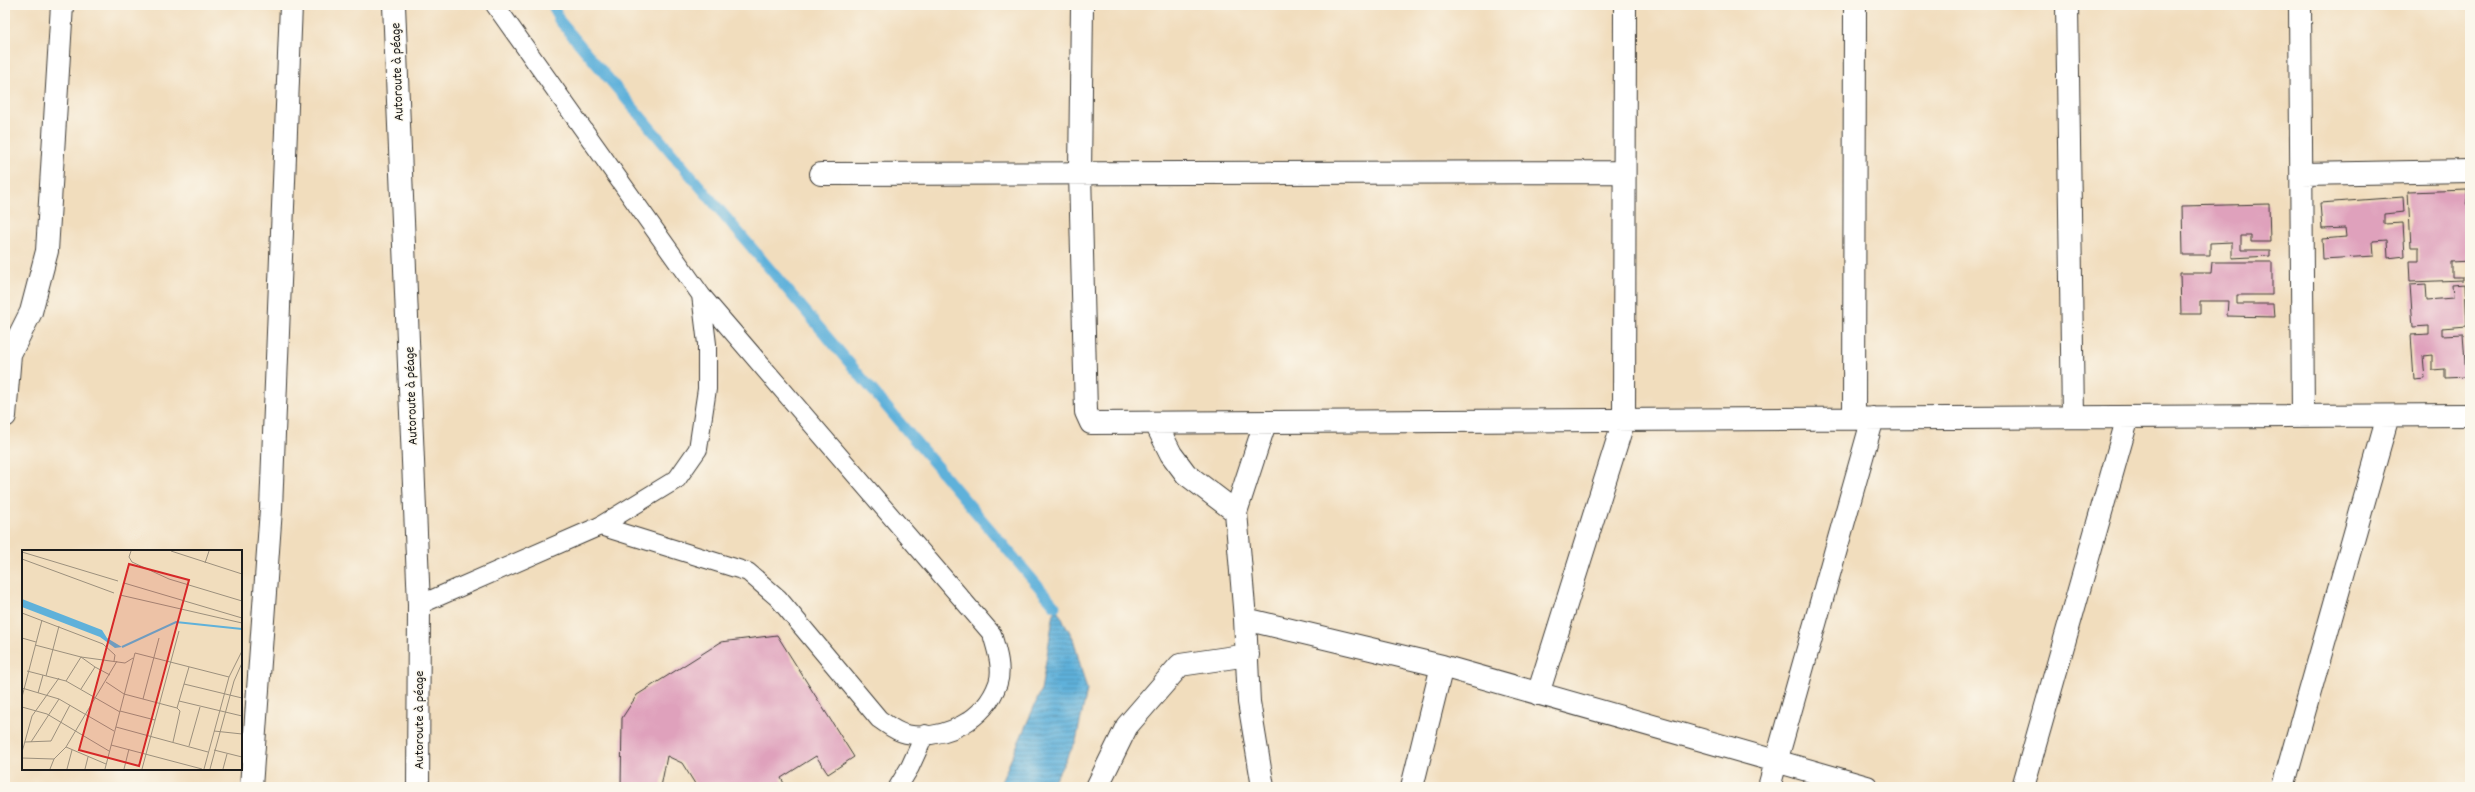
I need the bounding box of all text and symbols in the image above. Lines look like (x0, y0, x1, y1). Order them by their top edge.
street label: Autoroute à péage (386, 22, 410, 122)
street label: Autoroute à péage (400, 346, 424, 446)
inset map (22, 550, 242, 770)
street label: Autoroute à péage (410, 671, 430, 769)

